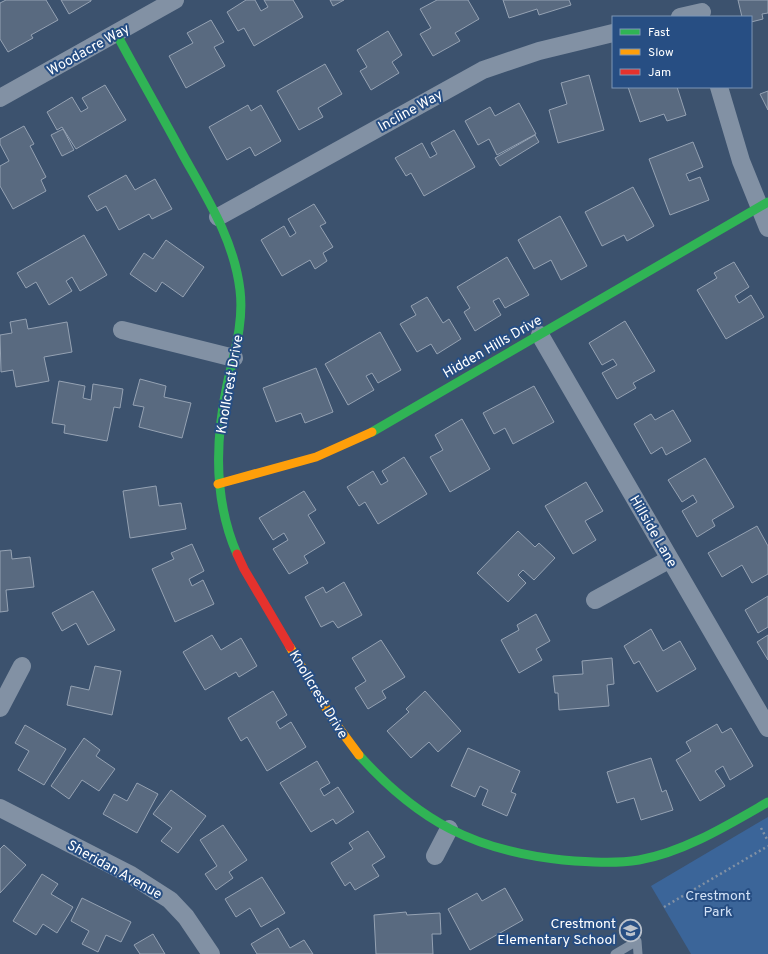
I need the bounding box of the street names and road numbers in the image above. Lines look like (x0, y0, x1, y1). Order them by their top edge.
street label: Woodacre Way (44, 21, 133, 80)
street label: Incline Way (376, 87, 446, 136)
street label: Hidden Hills Drive (440, 312, 545, 383)
street label: Knollcrest Drive (213, 333, 248, 435)
street label: Hillside Lane (625, 493, 680, 571)
street label: Knollcrest Drive (285, 647, 351, 742)
street label: Sheridan Avenue (64, 837, 165, 903)

